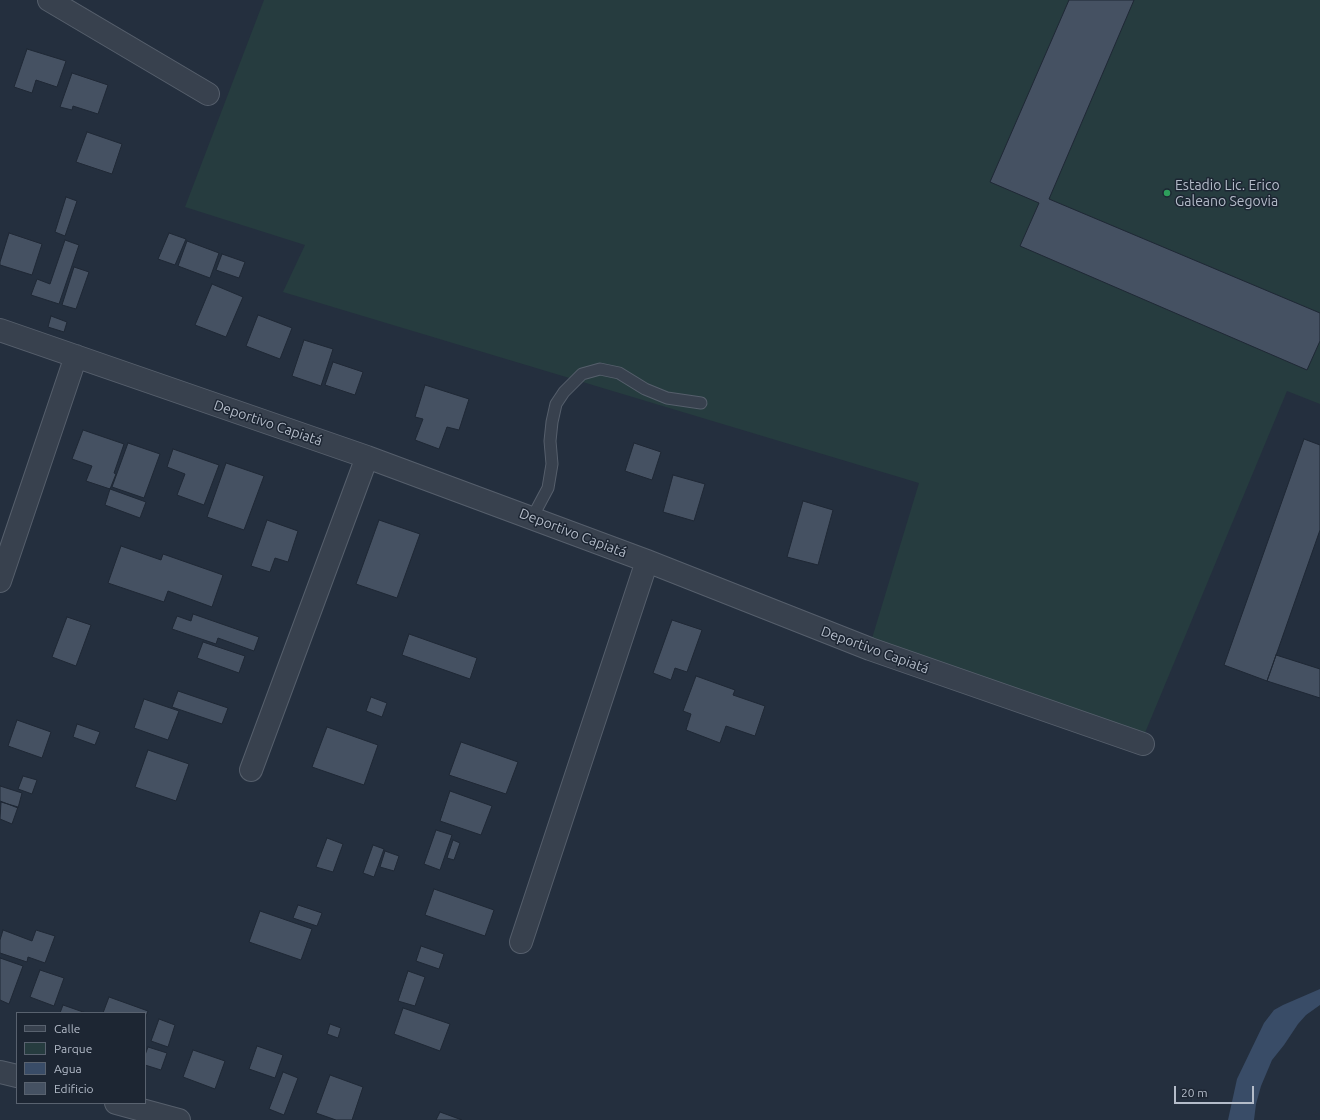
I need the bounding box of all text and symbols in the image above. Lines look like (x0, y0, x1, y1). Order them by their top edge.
place label: Estadio Lic. Erico Galeano Segovia (1175, 177, 1280, 210)
marker: Estadio Lic. Erico Galeano Segovia (1162, 188, 1172, 198)
street label: Deportivo Capiatá (212, 397, 324, 449)
street label: Deportivo Capiatá (517, 505, 629, 561)
street label: Deportivo Capiatá (819, 623, 931, 677)
legend (16, 1012, 146, 1104)
text: Calle (54, 1022, 80, 1035)
text: Parque (54, 1042, 92, 1055)
text: Agua (54, 1062, 82, 1075)
scale bar (1176, 1078, 1256, 1104)
text: Edificio (54, 1082, 94, 1095)
text: 20 m (1181, 1086, 1208, 1099)

